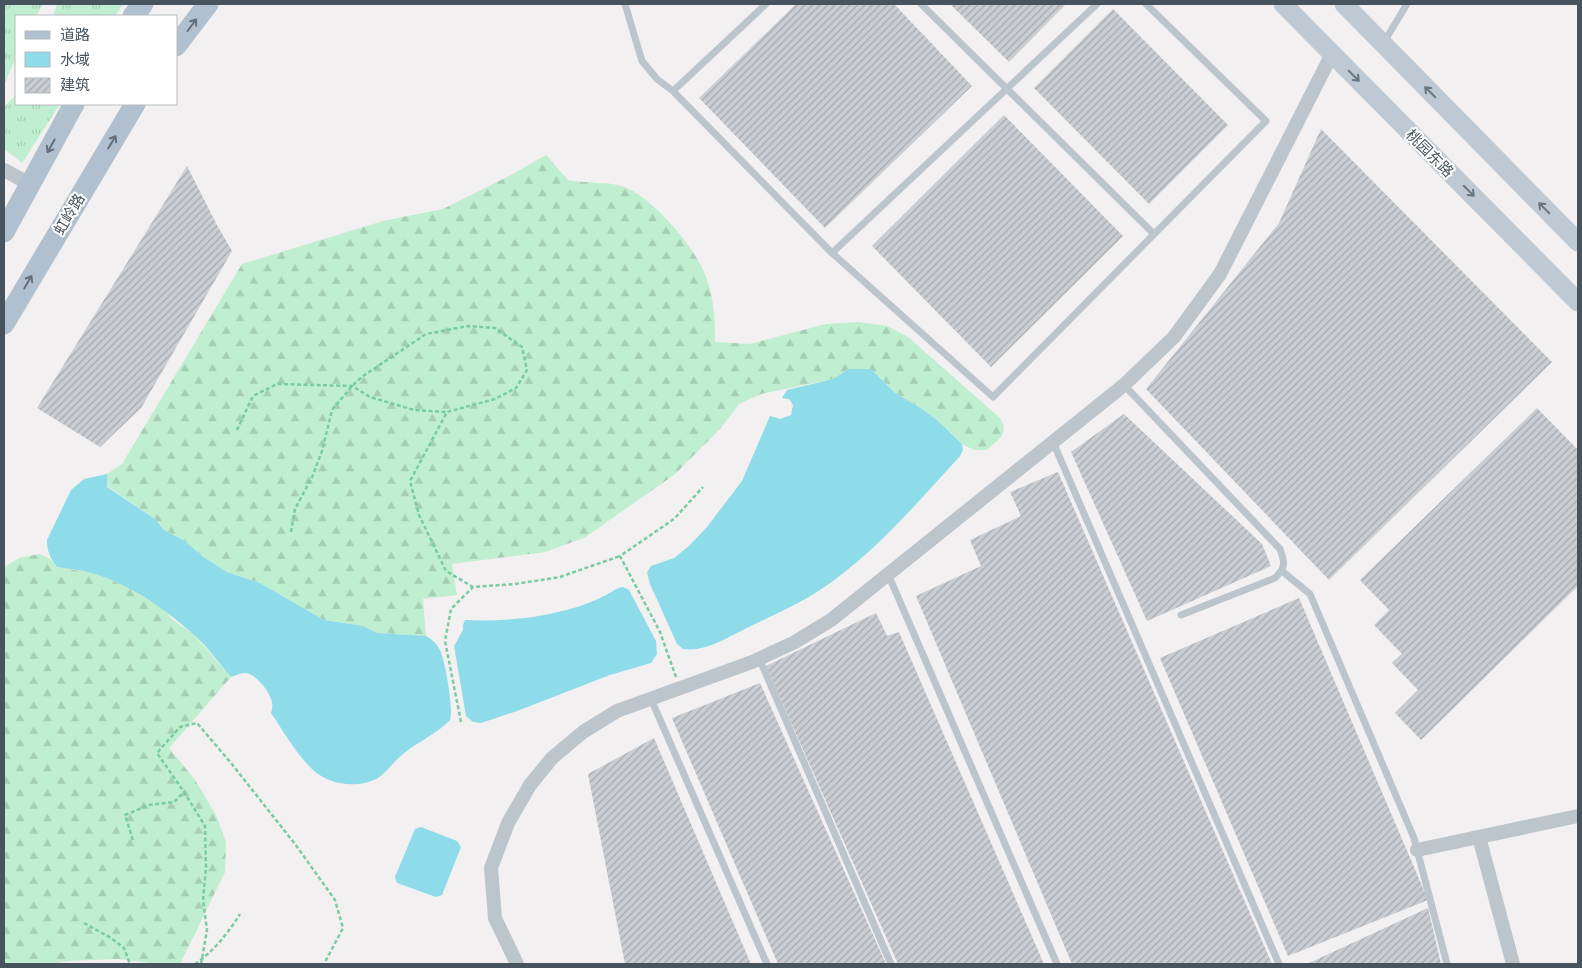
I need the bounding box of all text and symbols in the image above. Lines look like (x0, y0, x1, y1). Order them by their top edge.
legend (15, 15, 178, 105)
one-way arrow (187, 19, 198, 32)
text: 道路 (60, 26, 90, 43)
text: 水域 (60, 51, 90, 68)
one-way arrow (1348, 70, 1360, 82)
text: 建筑 (60, 76, 90, 93)
one-way arrow (1424, 86, 1436, 98)
street label: 桃园东路 (1403, 126, 1457, 180)
one-way arrow (107, 136, 117, 150)
one-way arrow (45, 139, 55, 153)
one-way arrow (1462, 185, 1474, 197)
street label: 虹岭路 (50, 190, 88, 238)
one-way arrow (1538, 201, 1550, 214)
one-way arrow (24, 275, 34, 289)

